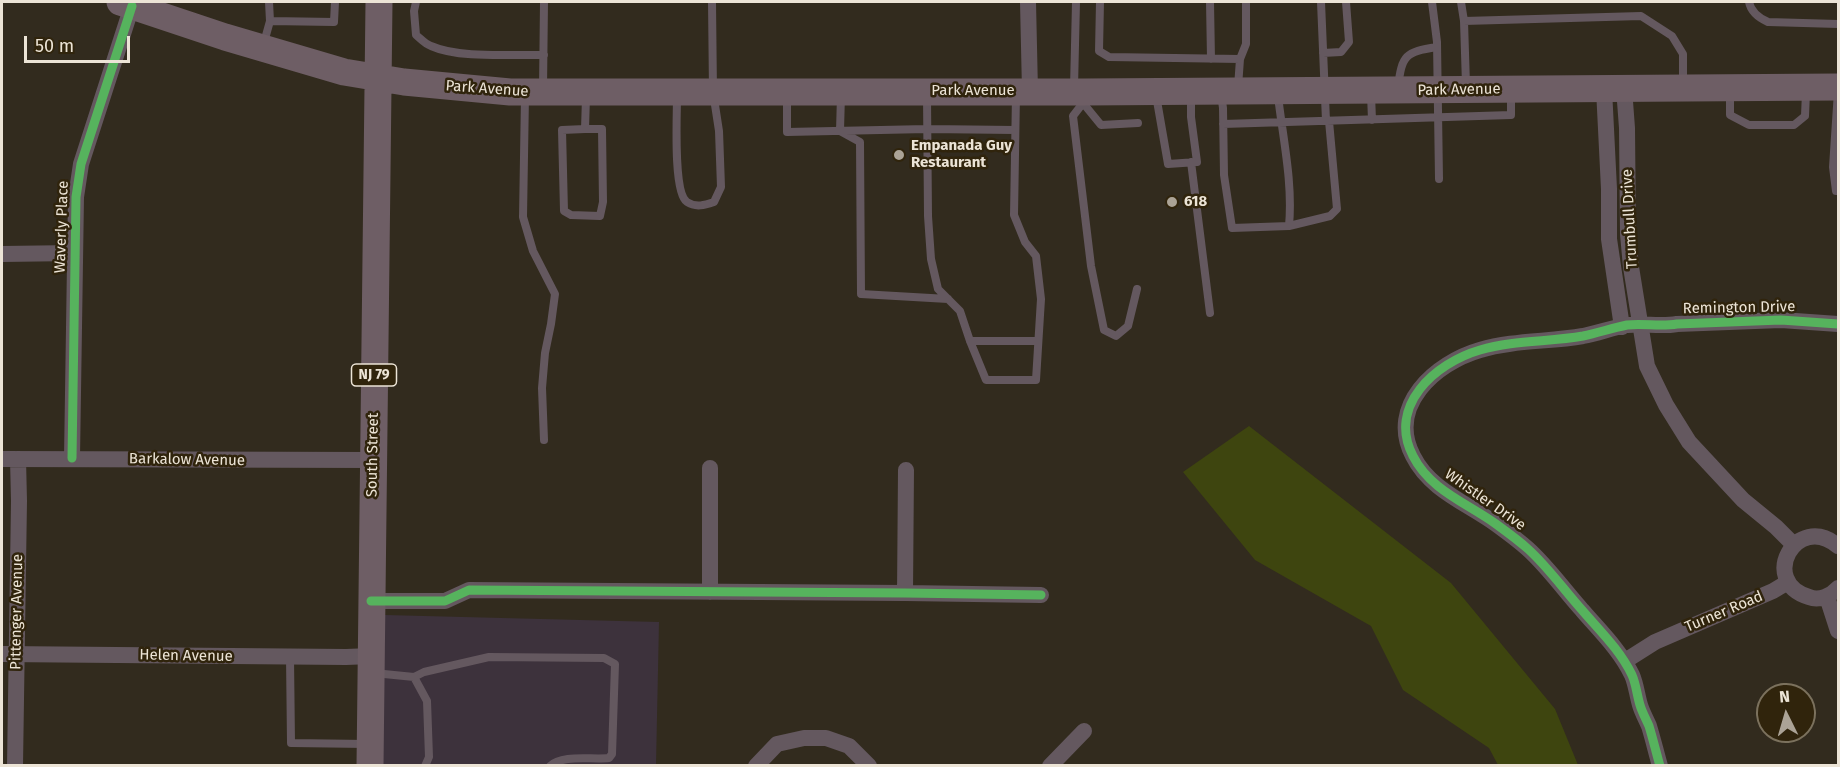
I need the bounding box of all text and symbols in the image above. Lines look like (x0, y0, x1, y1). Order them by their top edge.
scale bar (27, 24, 134, 62)
text: 50 m (35, 35, 74, 57)
street label: Park Avenue (445, 77, 529, 101)
street label: Park Avenue (1417, 80, 1501, 100)
street label: Park Avenue (931, 82, 1015, 100)
place label: Empanada Guy Restaurant (911, 137, 1012, 172)
marker: Empanada Guy Restaurant (892, 148, 906, 162)
street label: Trumbull Drive (1618, 168, 1642, 270)
street label: Waverly Place (51, 180, 73, 274)
place label: 618 (1184, 193, 1207, 211)
marker: 618 (1165, 195, 1179, 209)
street label: Remington Drive (1683, 298, 1795, 318)
road number: NJ 79 (352, 364, 397, 386)
street label: South Street (363, 413, 383, 497)
street label: Barkalow Avenue (129, 450, 245, 470)
street label: Whistler Drive (1441, 465, 1529, 535)
street label: Pittenger Avenue (7, 554, 27, 670)
street label: Turner Road (1682, 588, 1766, 636)
street label: Helen Avenue (139, 646, 233, 666)
north arrow (1756, 683, 1816, 743)
text: N (1778, 687, 1791, 706)

